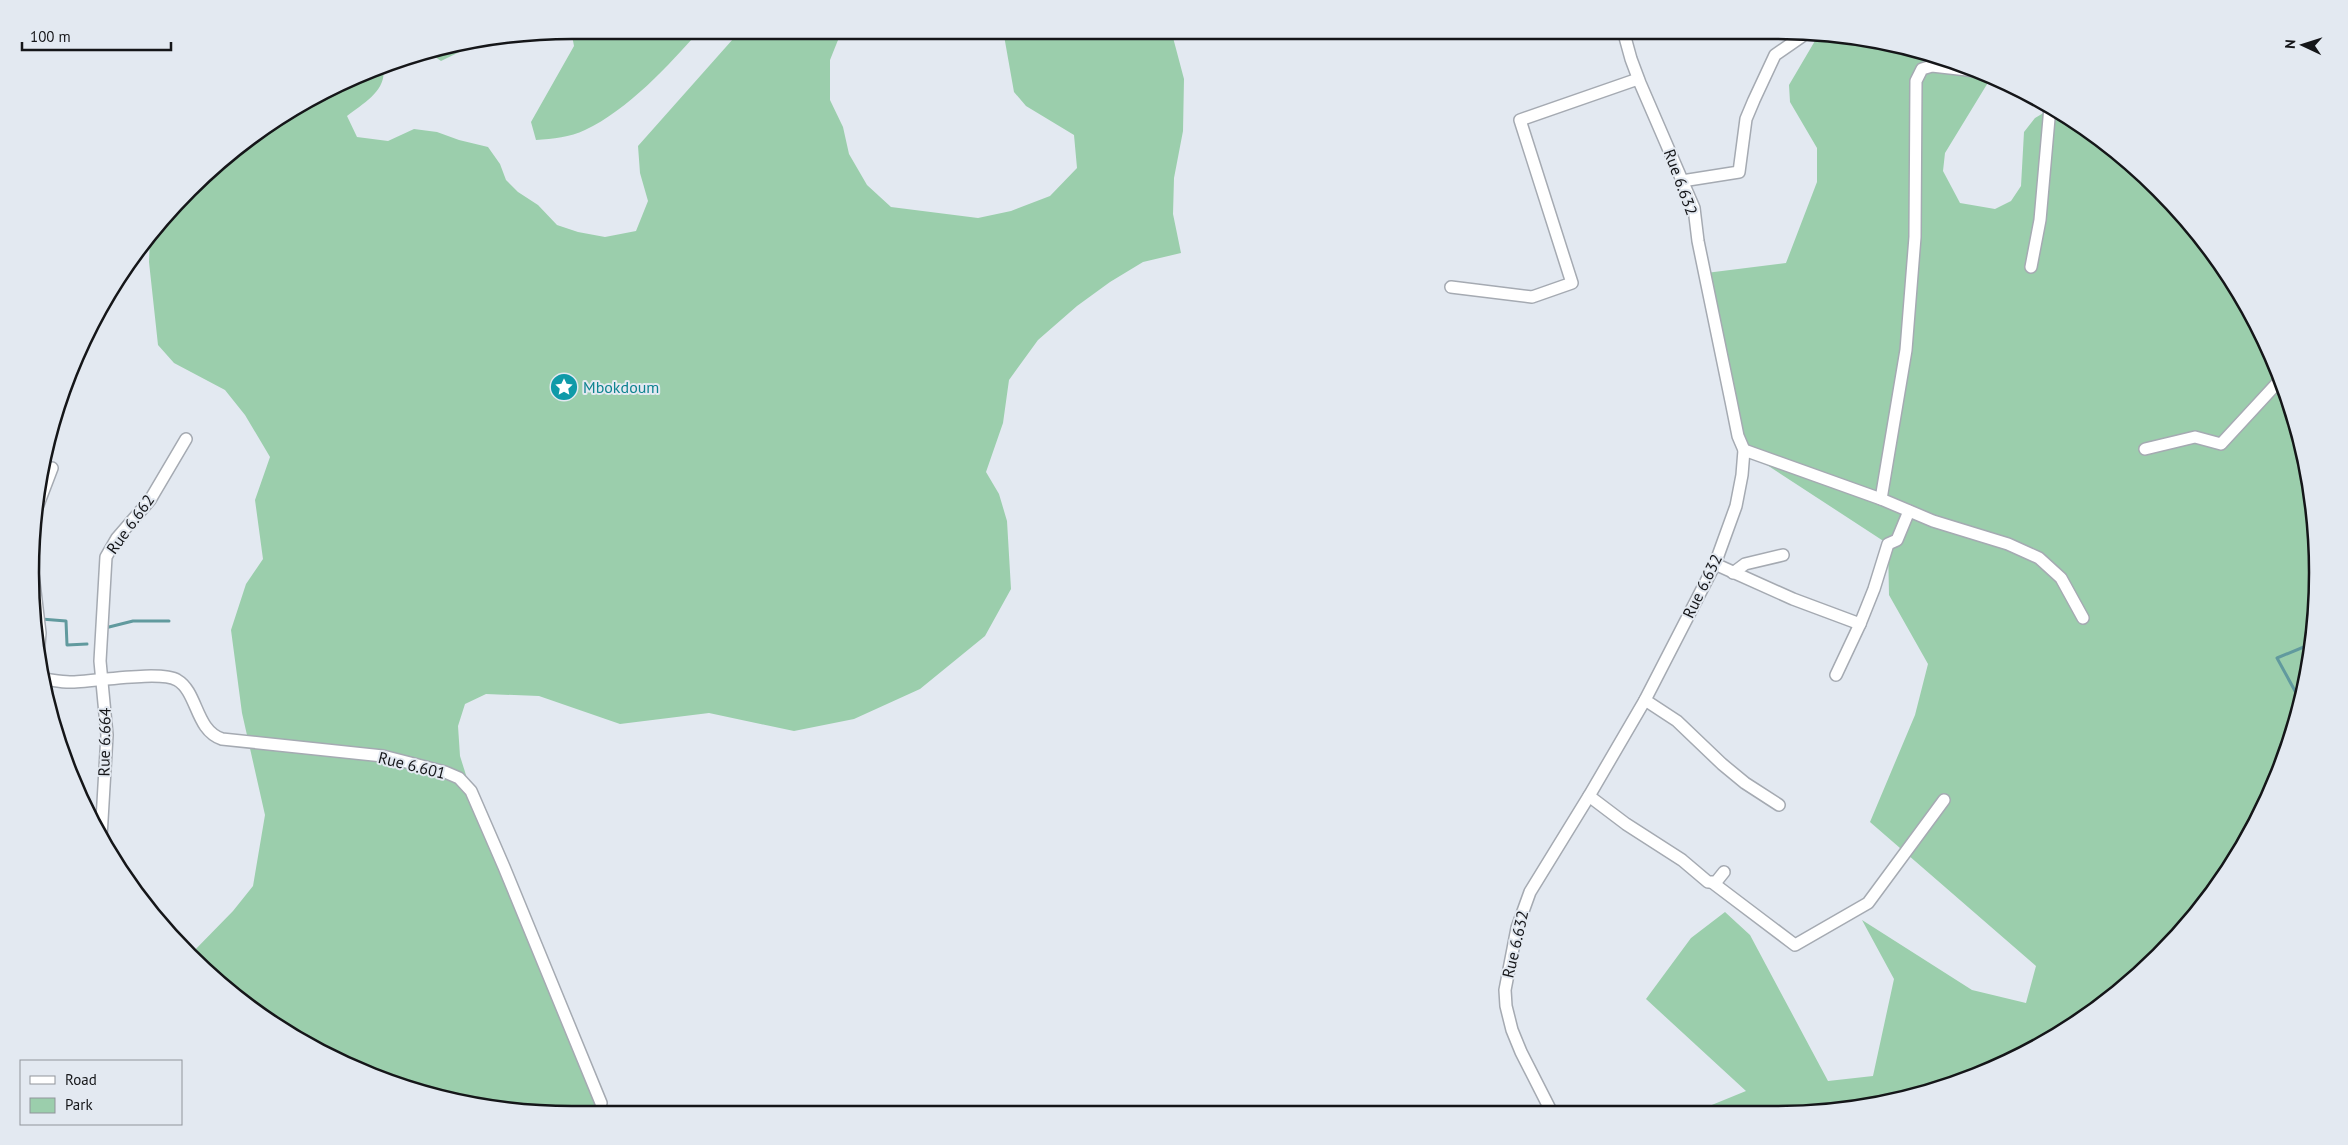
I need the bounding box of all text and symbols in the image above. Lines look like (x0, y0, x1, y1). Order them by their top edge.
scale bar (22, 20, 171, 52)
north arrow (2278, 20, 2328, 70)
text: 100 m (30, 27, 71, 46)
text: N (2281, 39, 2299, 49)
street label: Rue 6.632 (1660, 146, 1702, 218)
place icon: Mbokdoum (549, 372, 579, 402)
place label: Mbokdoum (583, 377, 659, 397)
street label: Rue 6.662 (102, 490, 158, 558)
street label: Rue 6.632 (1678, 551, 1726, 621)
street label: Rue 6.664 (93, 707, 115, 777)
street label: Rue 6.601 (376, 747, 448, 783)
street label: Rue 6.632 (1498, 908, 1532, 980)
legend (20, 1060, 182, 1125)
text: Road (65, 1070, 97, 1089)
text: Park (65, 1095, 93, 1114)

